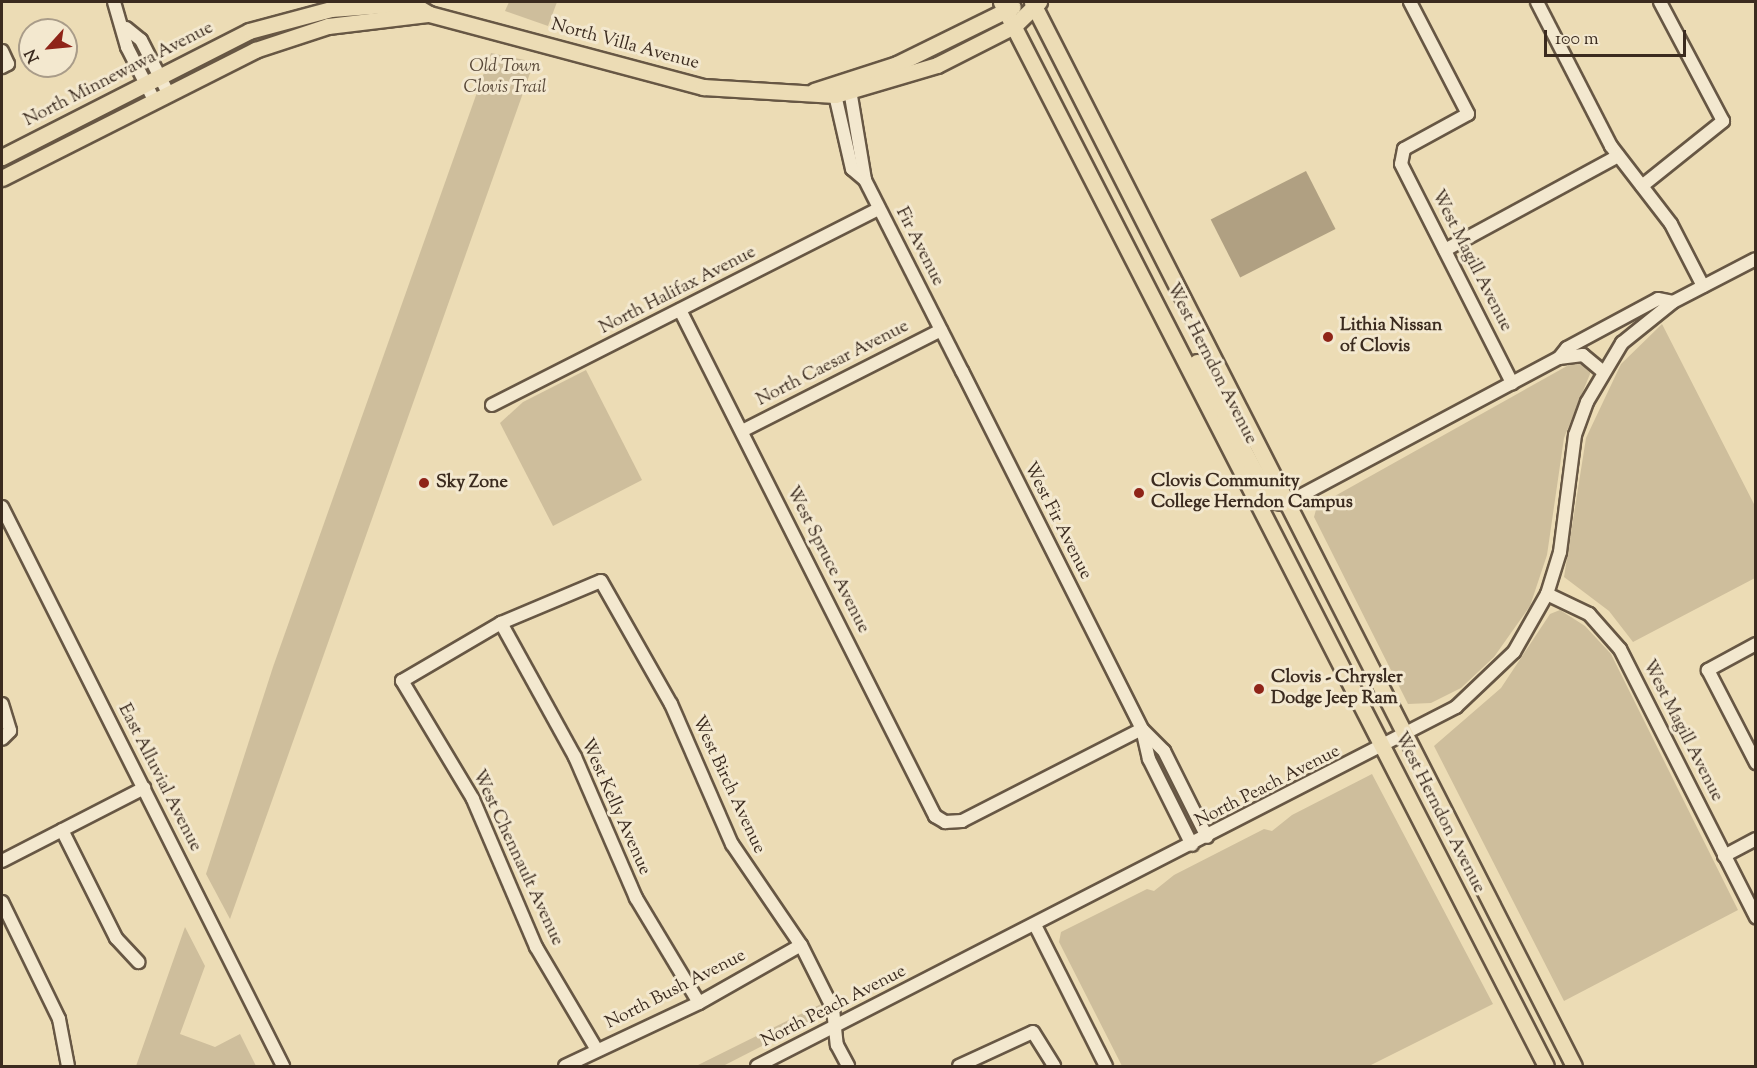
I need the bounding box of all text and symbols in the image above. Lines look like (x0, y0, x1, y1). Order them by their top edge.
street label: North Villa Avenue (549, 15, 701, 75)
north arrow (18, 18, 78, 78)
street label: North Minnewawa Avenue (21, 18, 217, 132)
scale bar (1547, 18, 1690, 56)
text: 100 m (1555, 27, 1599, 53)
park label: Old Town Clovis Trail (464, 57, 546, 100)
street label: West Magill Avenue (1426, 187, 1516, 335)
street label: Fir Avenue (890, 204, 948, 290)
street label: North Halifax Avenue (596, 242, 760, 340)
street label: West Herndon Avenue (1161, 280, 1261, 448)
street label: North Caesar Avenue (753, 316, 913, 412)
place label: Lithia Nissan of Clovis (1340, 316, 1442, 358)
marker: Lithia Nissan of Clovis (1321, 330, 1335, 344)
street label: West Fir Avenue (1018, 459, 1096, 583)
place label: Sky Zone (436, 472, 508, 494)
place label: Clovis Community College Herndon Campus (1151, 472, 1353, 514)
marker: Sky Zone (417, 476, 431, 490)
street label: West Spruce Avenue (781, 483, 873, 637)
marker: Clovis Community College Herndon Campus (1132, 486, 1146, 500)
street label: West Magill Avenue (1637, 657, 1727, 805)
place label: Clovis - Chrysler Dodge Jeep Ram (1271, 668, 1403, 710)
marker: Clovis - Chrysler Dodge Jeep Ram (1252, 682, 1266, 696)
street label: East Alluvial Avenue (112, 701, 206, 855)
street label: West Birch Avenue (687, 713, 769, 857)
street label: West Herndon Avenue (1389, 729, 1489, 897)
street label: West Kelly Avenue (575, 735, 655, 879)
street label: North Peach Avenue (1192, 741, 1344, 833)
street label: West Chennault Avenue (467, 767, 567, 949)
street label: North Bush Avenue (602, 945, 750, 1035)
street label: North Peach Avenue (758, 961, 910, 1053)

